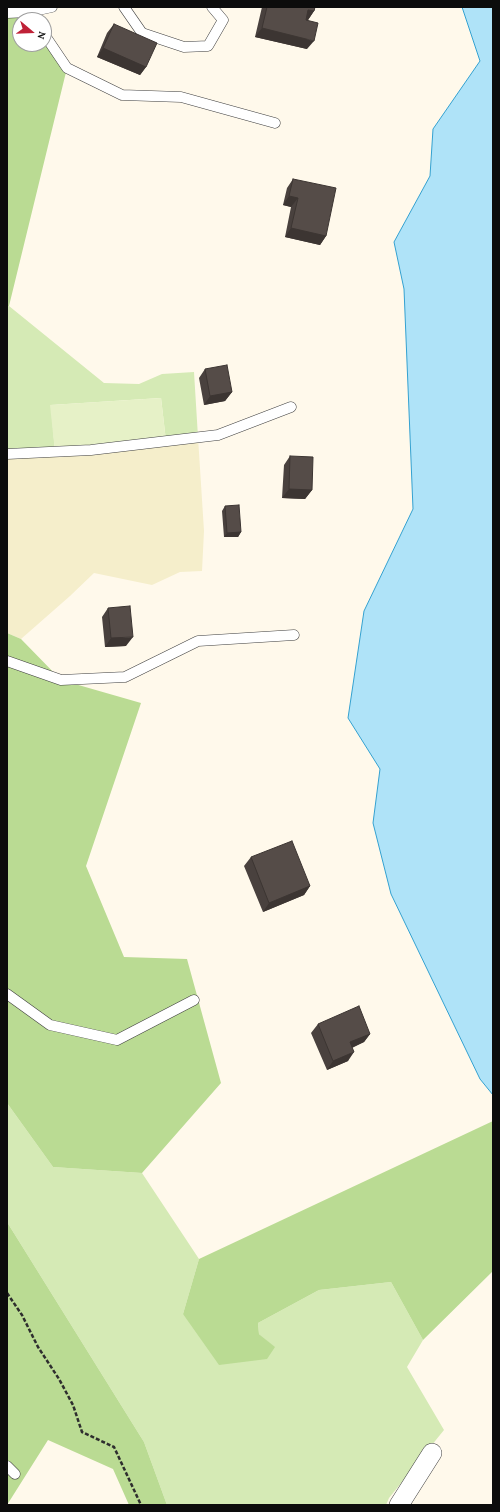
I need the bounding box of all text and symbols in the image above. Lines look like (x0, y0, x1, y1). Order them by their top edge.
north arrow (12, 12, 52, 52)
text: N (36, 30, 49, 41)

